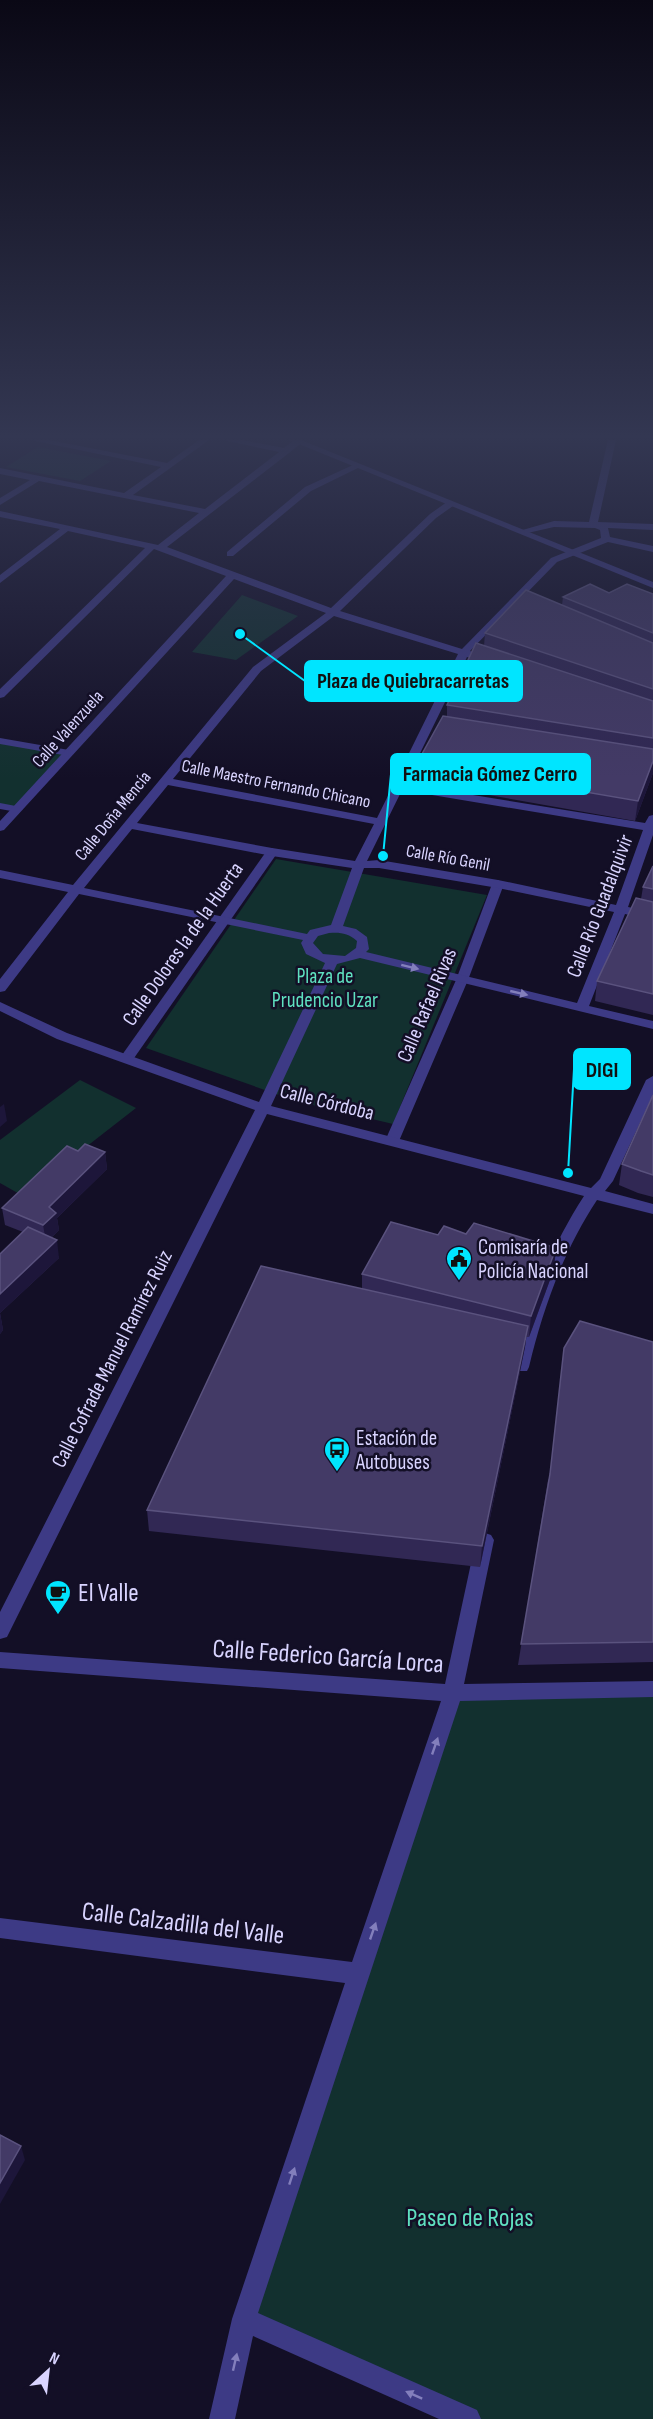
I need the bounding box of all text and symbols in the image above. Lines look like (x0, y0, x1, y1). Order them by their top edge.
callout: Plaza de Quiebracarretas (305, 661, 522, 701)
text: Plaza de Quiebracarretas (317, 668, 509, 695)
street label: Calle Valenzuela (28, 686, 108, 772)
callout: Farmacia Gómez Cerro (391, 754, 590, 794)
street label: Calle Maestro Fernando Chicano (180, 755, 372, 813)
text: Farmacia Gómez Cerro (403, 761, 577, 788)
street label: Calle Doña Mencía (71, 767, 156, 865)
street label: Calle Río Guadalquivir (561, 831, 639, 981)
street label: Calle Río Genil (404, 840, 492, 876)
street label: Calle Dolores la de la Huerta (117, 857, 249, 1031)
street label: Calle Rafael Rivas (392, 944, 462, 1066)
one-way arrow (401, 963, 419, 973)
park label: Plaza de Prudencio Uzar (272, 964, 378, 1013)
one-way arrow (510, 989, 528, 999)
callout: DIGI (574, 1049, 630, 1089)
text: DIGI (586, 1057, 618, 1084)
street label: Calle Córdoba (277, 1078, 377, 1126)
place label: Comisaría de Policía Nacional (478, 1235, 588, 1284)
public building icon: Comisaría de Policía Nacional (444, 1244, 474, 1282)
street label: Calle Cofrade Manuel Ramírez Ruiz (46, 1246, 178, 1472)
place label: Estación de Autobuses (355, 1426, 437, 1475)
bus stop icon: Estación de Autobuses (322, 1435, 352, 1473)
cafe icon: El Valle (43, 1578, 73, 1616)
place label: El Valle (78, 1578, 139, 1609)
street label: Calle Federico García Lorca (211, 1633, 445, 1681)
one-way arrow (431, 1737, 441, 1755)
street label: Calle Calzadilla del Valle (80, 1896, 286, 1952)
one-way arrow (369, 1922, 379, 1940)
one-way arrow (288, 2167, 297, 2185)
park label: Paseo de Rojas (406, 2203, 534, 2234)
north arrow (18, 2341, 78, 2401)
text: N (46, 2349, 62, 2369)
one-way arrow (230, 2353, 240, 2371)
one-way arrow (405, 2390, 423, 2400)

